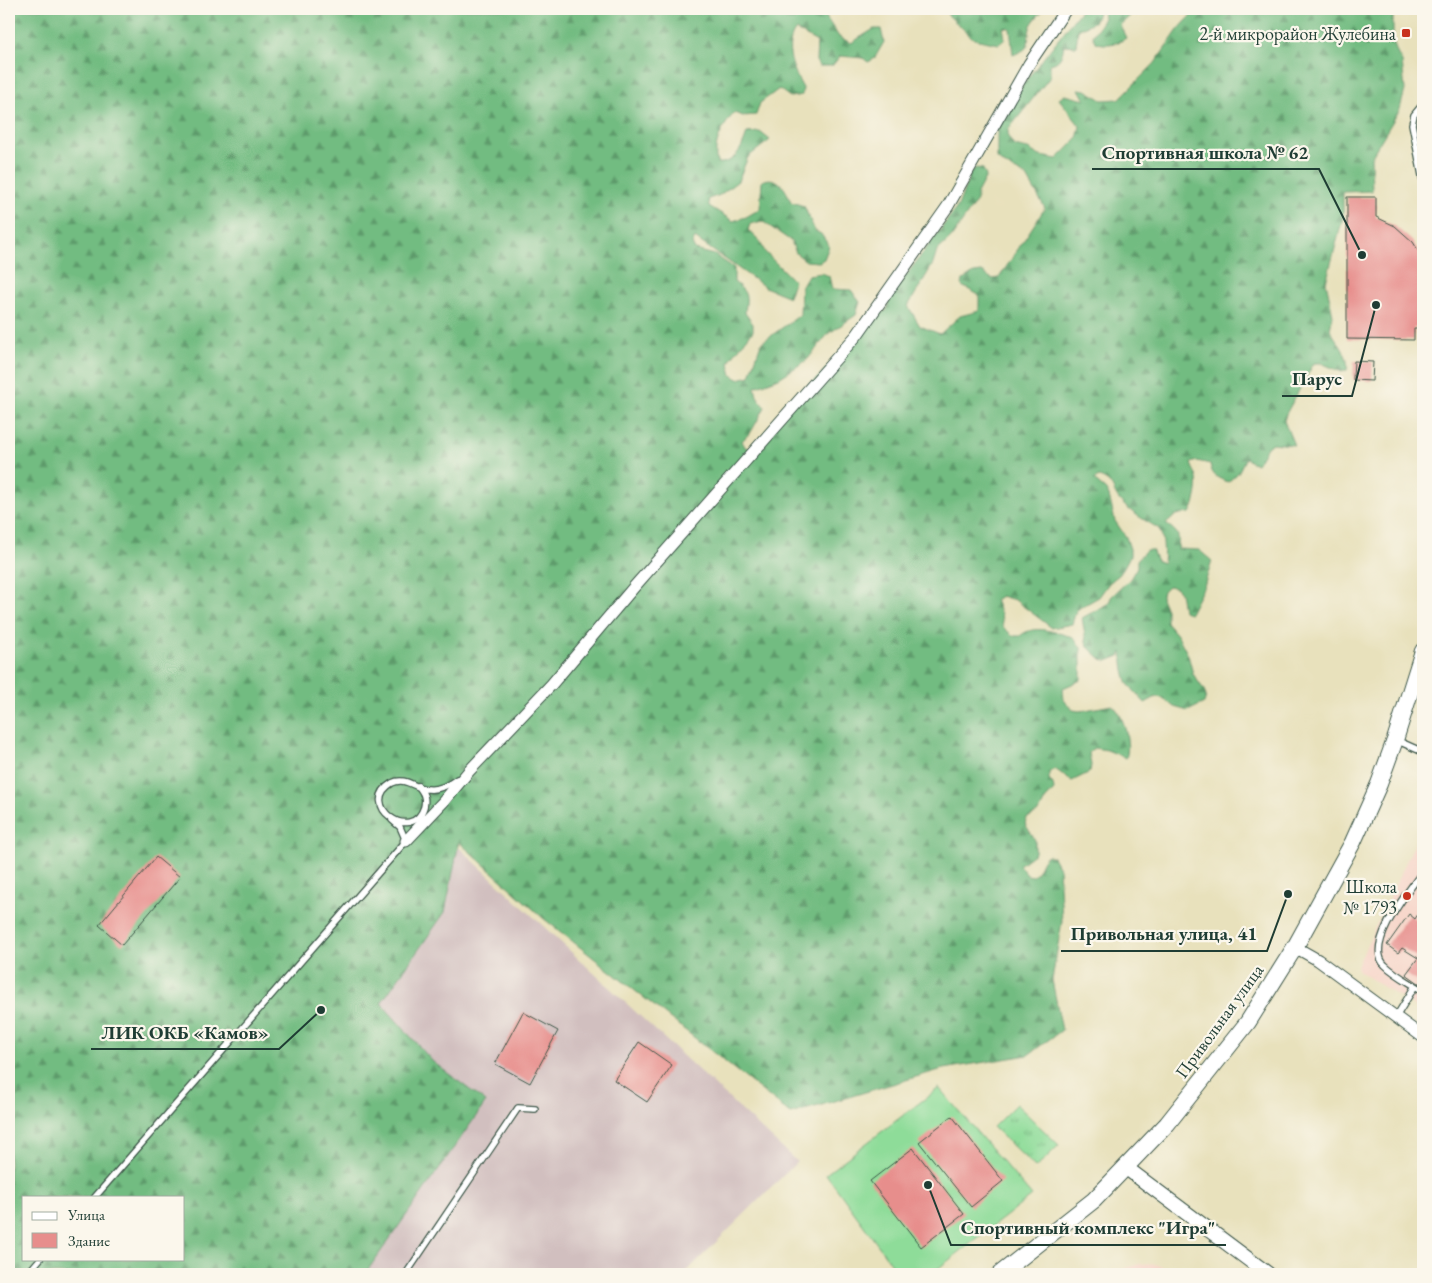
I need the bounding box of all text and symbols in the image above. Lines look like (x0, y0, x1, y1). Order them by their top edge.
place label: 2-й микрорайон Жулебина (1200, 22, 1397, 45)
marker: 2-й микрорайон Жулебина (1400, 27, 1412, 39)
callout: Спортивная школа № 62 (1092, 135, 1319, 169)
text: Спортивная школа № 62 (1102, 140, 1308, 165)
callout: Парус (1282, 362, 1352, 396)
text: Парус (1292, 366, 1342, 391)
place label: Школа № 1793 (1343, 875, 1398, 919)
marker: Школа № 1793 (1401, 890, 1413, 902)
callout: Привольная улица, 41 (1061, 917, 1267, 951)
text: Привольная улица, 41 (1071, 921, 1257, 946)
street label: Привольная улица (1170, 959, 1269, 1083)
callout: ЛИК ОКБ «Камов» (91, 1015, 279, 1049)
text: ЛИК ОКБ «Камов» (101, 1020, 269, 1045)
legend (22, 1196, 185, 1260)
text: Улица (67, 1205, 105, 1224)
callout: Спортивный комплекс "Игра" (951, 1211, 1226, 1245)
text: Спортивный комплекс "Игра" (961, 1215, 1215, 1240)
text: Здание (68, 1231, 110, 1250)

